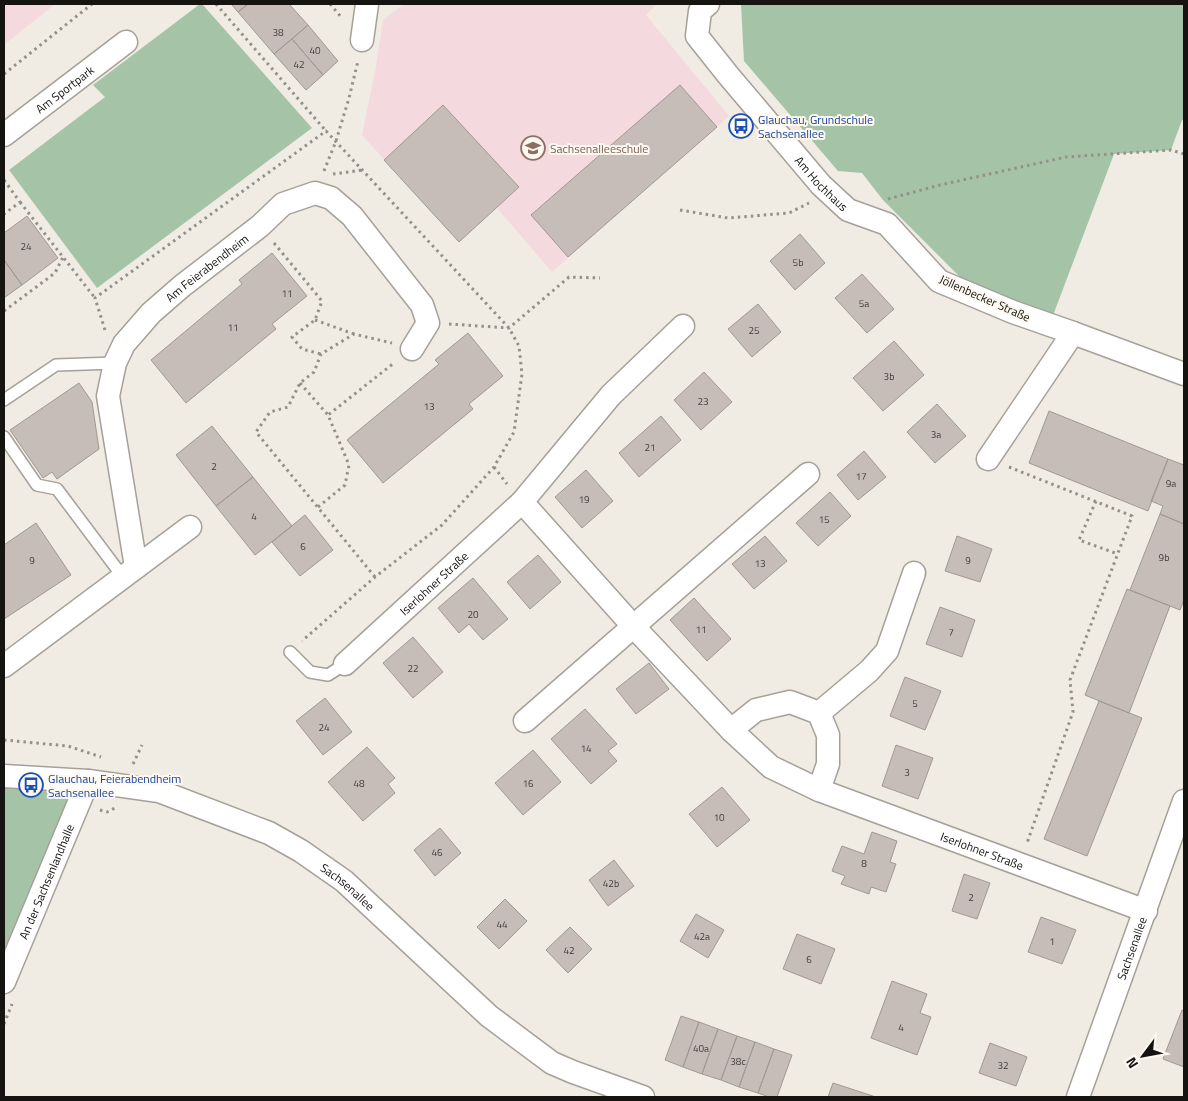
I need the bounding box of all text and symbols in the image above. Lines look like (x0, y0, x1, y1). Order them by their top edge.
house number: 38 (272, 25, 284, 40)
house number: 40 (309, 43, 321, 58)
house number: 42 (293, 57, 305, 72)
street label: Am Sportpark (31, 60, 98, 118)
place label: Glauchau, Grundschule Sachsenallee (758, 110, 873, 143)
bus stop icon: Glauchau, Grundschule Sachsenallee (728, 113, 754, 139)
school or university icon: Sachsenalleeschule (520, 135, 546, 161)
place label: Sachsenalleeschule (550, 139, 648, 158)
street label: Am Hochhaus (791, 151, 853, 216)
street label: Am Feierabendheim (161, 229, 252, 306)
house number: 24 (20, 239, 32, 254)
house number: 5b (793, 255, 803, 270)
street label: Jöllenbecker Straße (937, 269, 1033, 327)
house number: 11 (281, 286, 293, 301)
house number: 5a (859, 296, 869, 311)
house number: 11 (227, 320, 239, 335)
house number: 25 (748, 323, 760, 338)
house number: 3b (884, 369, 894, 384)
house number: 23 (697, 394, 709, 409)
house number: 13 (423, 399, 435, 414)
house number: 3a (931, 427, 941, 442)
house number: 21 (644, 440, 656, 455)
house number: 2 (211, 459, 217, 474)
house number: 17 (855, 469, 867, 484)
house number: 9a (1166, 476, 1176, 491)
house number: 19 (578, 492, 590, 507)
house number: 4 (251, 509, 257, 524)
house number: 15 (818, 512, 830, 527)
house number: 6 (300, 539, 306, 554)
street label: Iserlohner Straße (395, 546, 472, 619)
house number: 9b (1159, 550, 1169, 565)
house number: 9 (29, 553, 35, 568)
house number: 9 (965, 553, 971, 568)
house number: 13 (754, 556, 766, 571)
house number: 20 (467, 607, 479, 622)
house number: 11 (695, 622, 707, 637)
house number: 7 (948, 625, 954, 640)
house number: 22 (407, 661, 419, 676)
house number: 5 (912, 696, 918, 711)
house number: 24 (318, 720, 330, 735)
house number: 14 (580, 741, 592, 756)
house number: 3 (904, 765, 910, 780)
place label: Glauchau, Feierabendheim Sachsenallee (48, 769, 181, 802)
bus stop icon: Glauchau, Feierabendheim Sachsenallee (18, 772, 44, 798)
house number: 48 (353, 776, 365, 791)
house number: 16 (522, 776, 534, 791)
house number: 10 (713, 810, 725, 825)
street label: An der Sachsenlandhalle (13, 821, 79, 942)
street label: Iserlohner Straße (938, 826, 1026, 874)
house number: 46 (431, 845, 443, 860)
house number: 8 (861, 856, 867, 871)
street label: Sachsenallee (317, 858, 379, 915)
house number: 42b (603, 876, 619, 891)
house number: 2 (968, 890, 974, 905)
street label: Sachsenallee (1111, 914, 1151, 983)
house number: 44 (496, 917, 508, 932)
house number: 42a (694, 929, 710, 944)
house number: 1 (1049, 934, 1055, 949)
house number: 42 (563, 943, 575, 958)
house number: 6 (806, 952, 812, 967)
house number: 4 (898, 1020, 904, 1035)
north arrow (1118, 1031, 1168, 1081)
house number: 40a (693, 1041, 709, 1056)
text: N (1120, 1053, 1143, 1073)
house number: 38c (730, 1054, 746, 1069)
house number: 32 (997, 1058, 1009, 1073)

